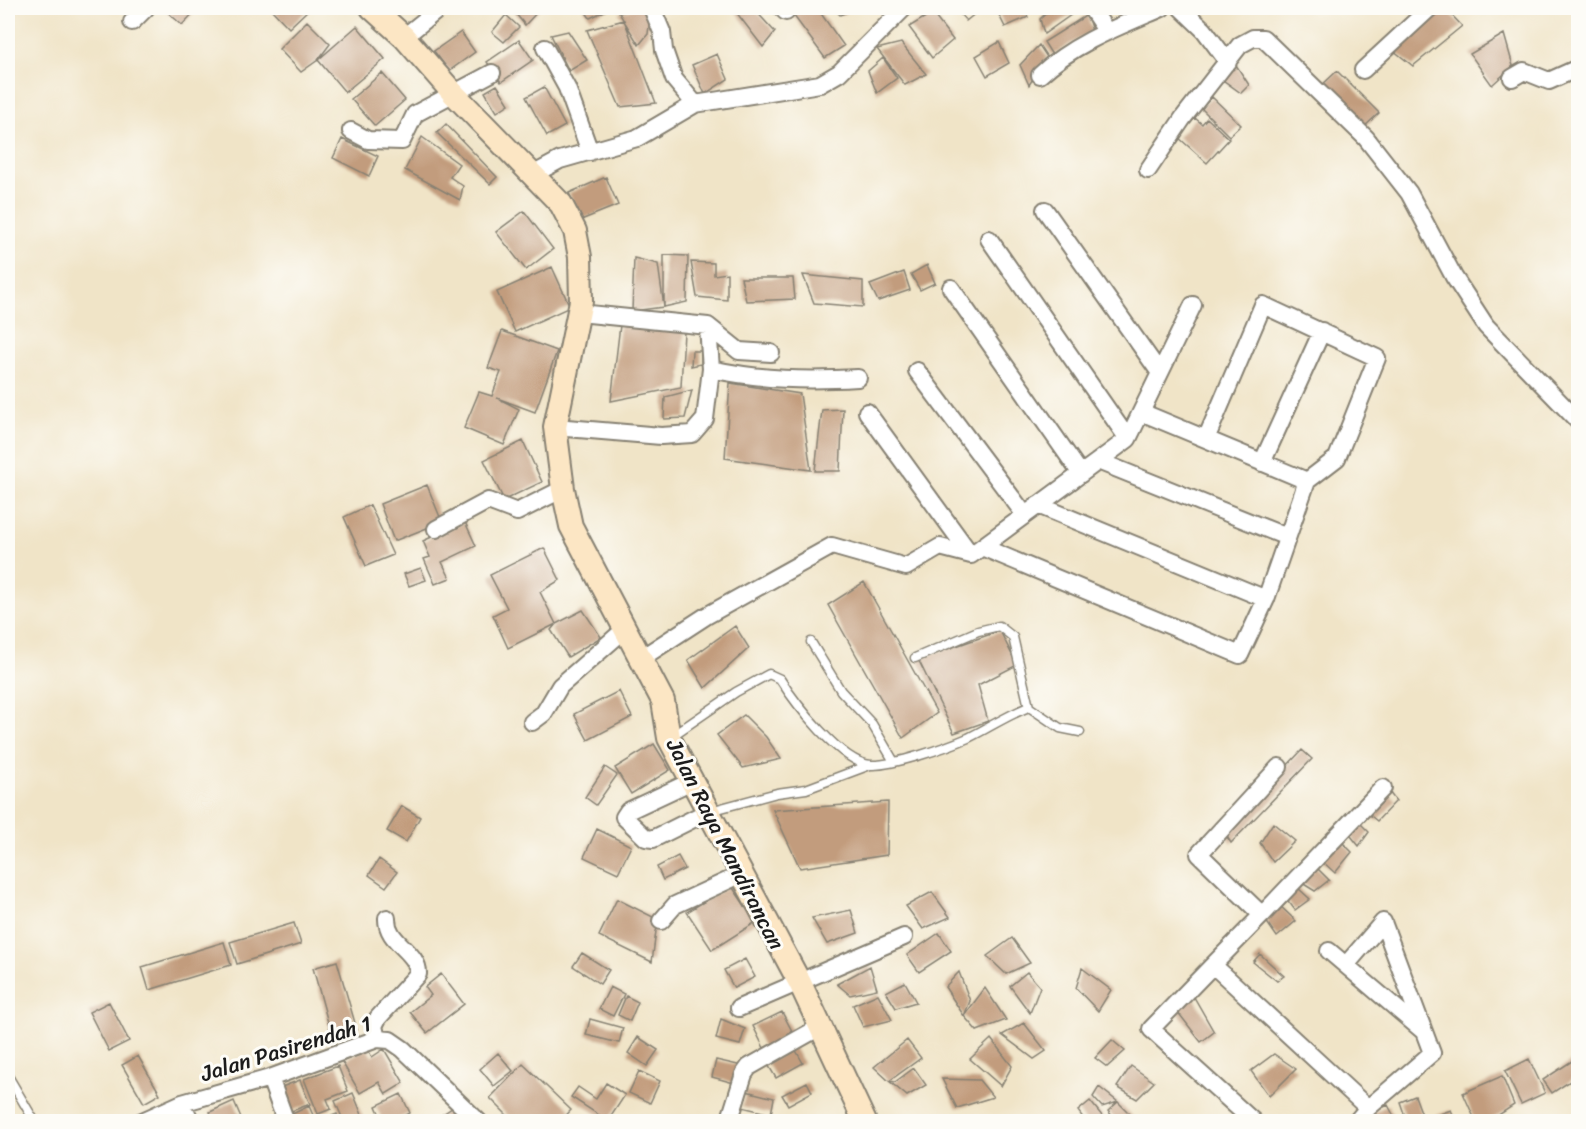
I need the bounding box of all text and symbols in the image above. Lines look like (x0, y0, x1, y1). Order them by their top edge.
street label: Jalan Raya Mandirancan (655, 731, 796, 957)
street label: Jalan Pasirendah 1 (195, 1004, 376, 1093)

